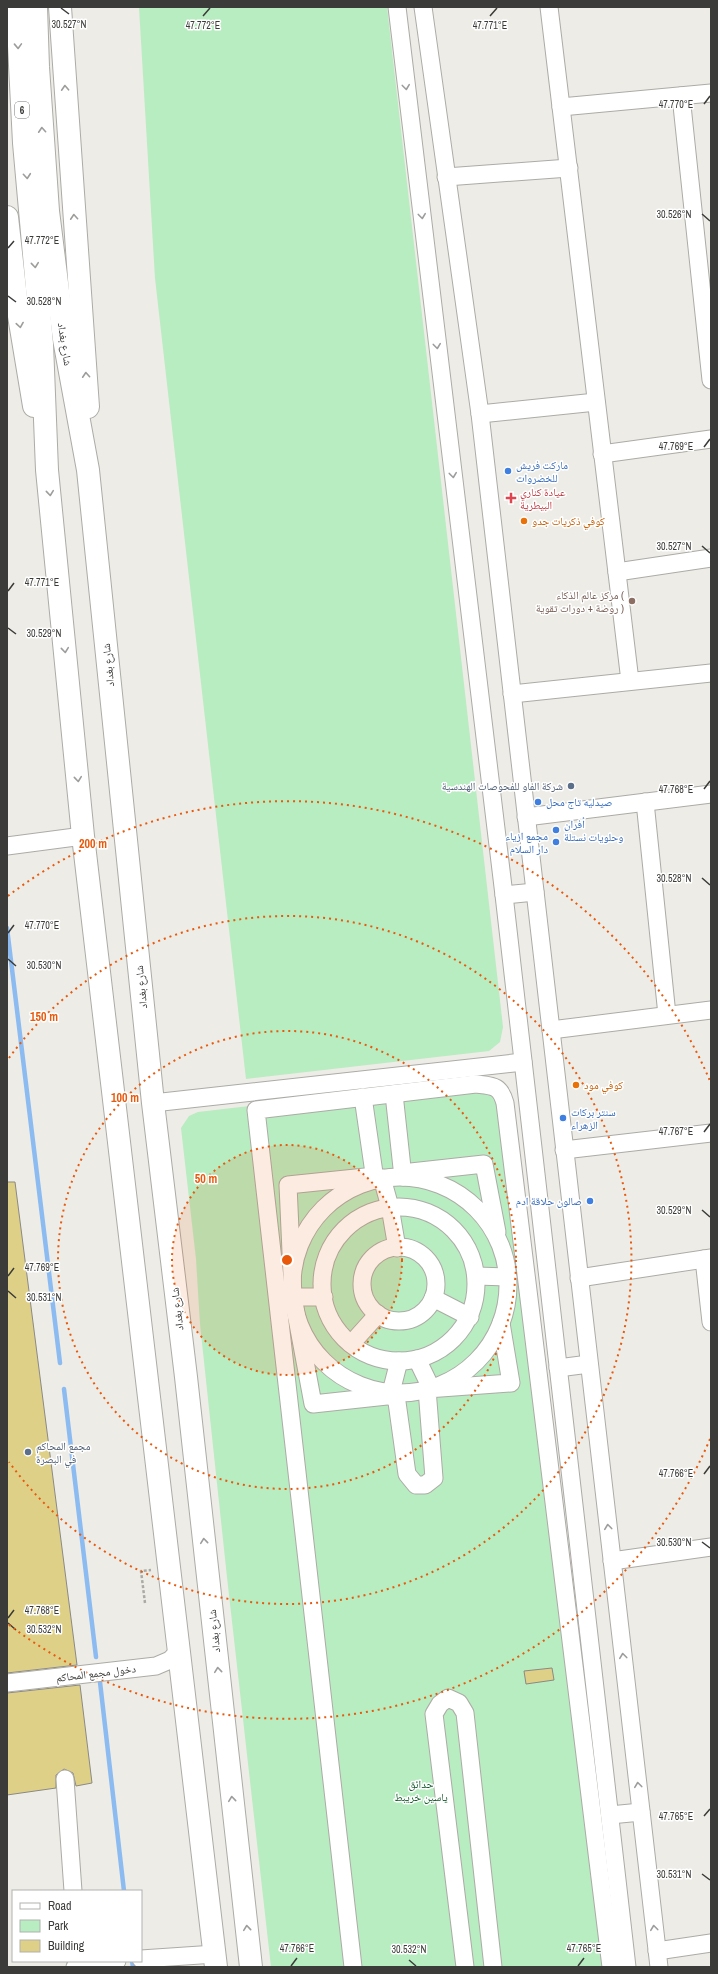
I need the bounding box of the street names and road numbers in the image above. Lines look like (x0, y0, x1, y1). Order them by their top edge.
road number: 6 (15, 102, 29, 118)
street label: شارع بغداد (55, 321, 75, 367)
street label: شارع بغداد (99, 643, 117, 687)
street label: شارع بغداد (132, 965, 150, 1009)
street label: شارع بغداد (167, 1287, 187, 1331)
street label: شارع بغداد (205, 1609, 223, 1653)
street label: دخول مجمع المحاكم (55, 1661, 137, 1686)

